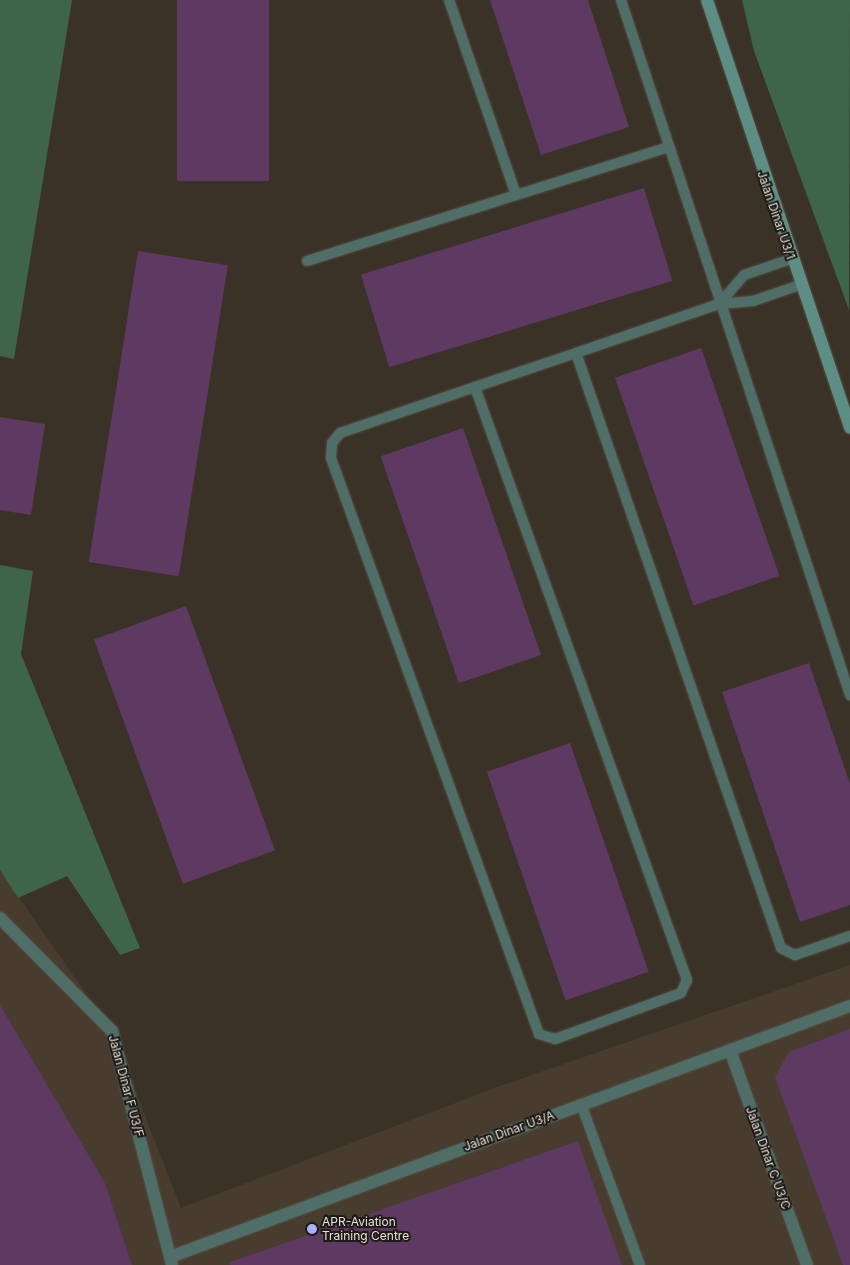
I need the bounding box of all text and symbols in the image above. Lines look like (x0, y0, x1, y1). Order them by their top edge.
street label: Jalan Dinar U3/1 (754, 169, 798, 261)
street label: Jalan Dinar F U3/F (105, 1033, 147, 1139)
street label: Jalan Dinar C U3/C (743, 1105, 793, 1211)
street label: Jalan Dinar U3/A (462, 1108, 556, 1154)
place label: APR-Aviation Training Centre (322, 1215, 409, 1243)
marker: APR-Aviation Training Centre (306, 1223, 318, 1235)

